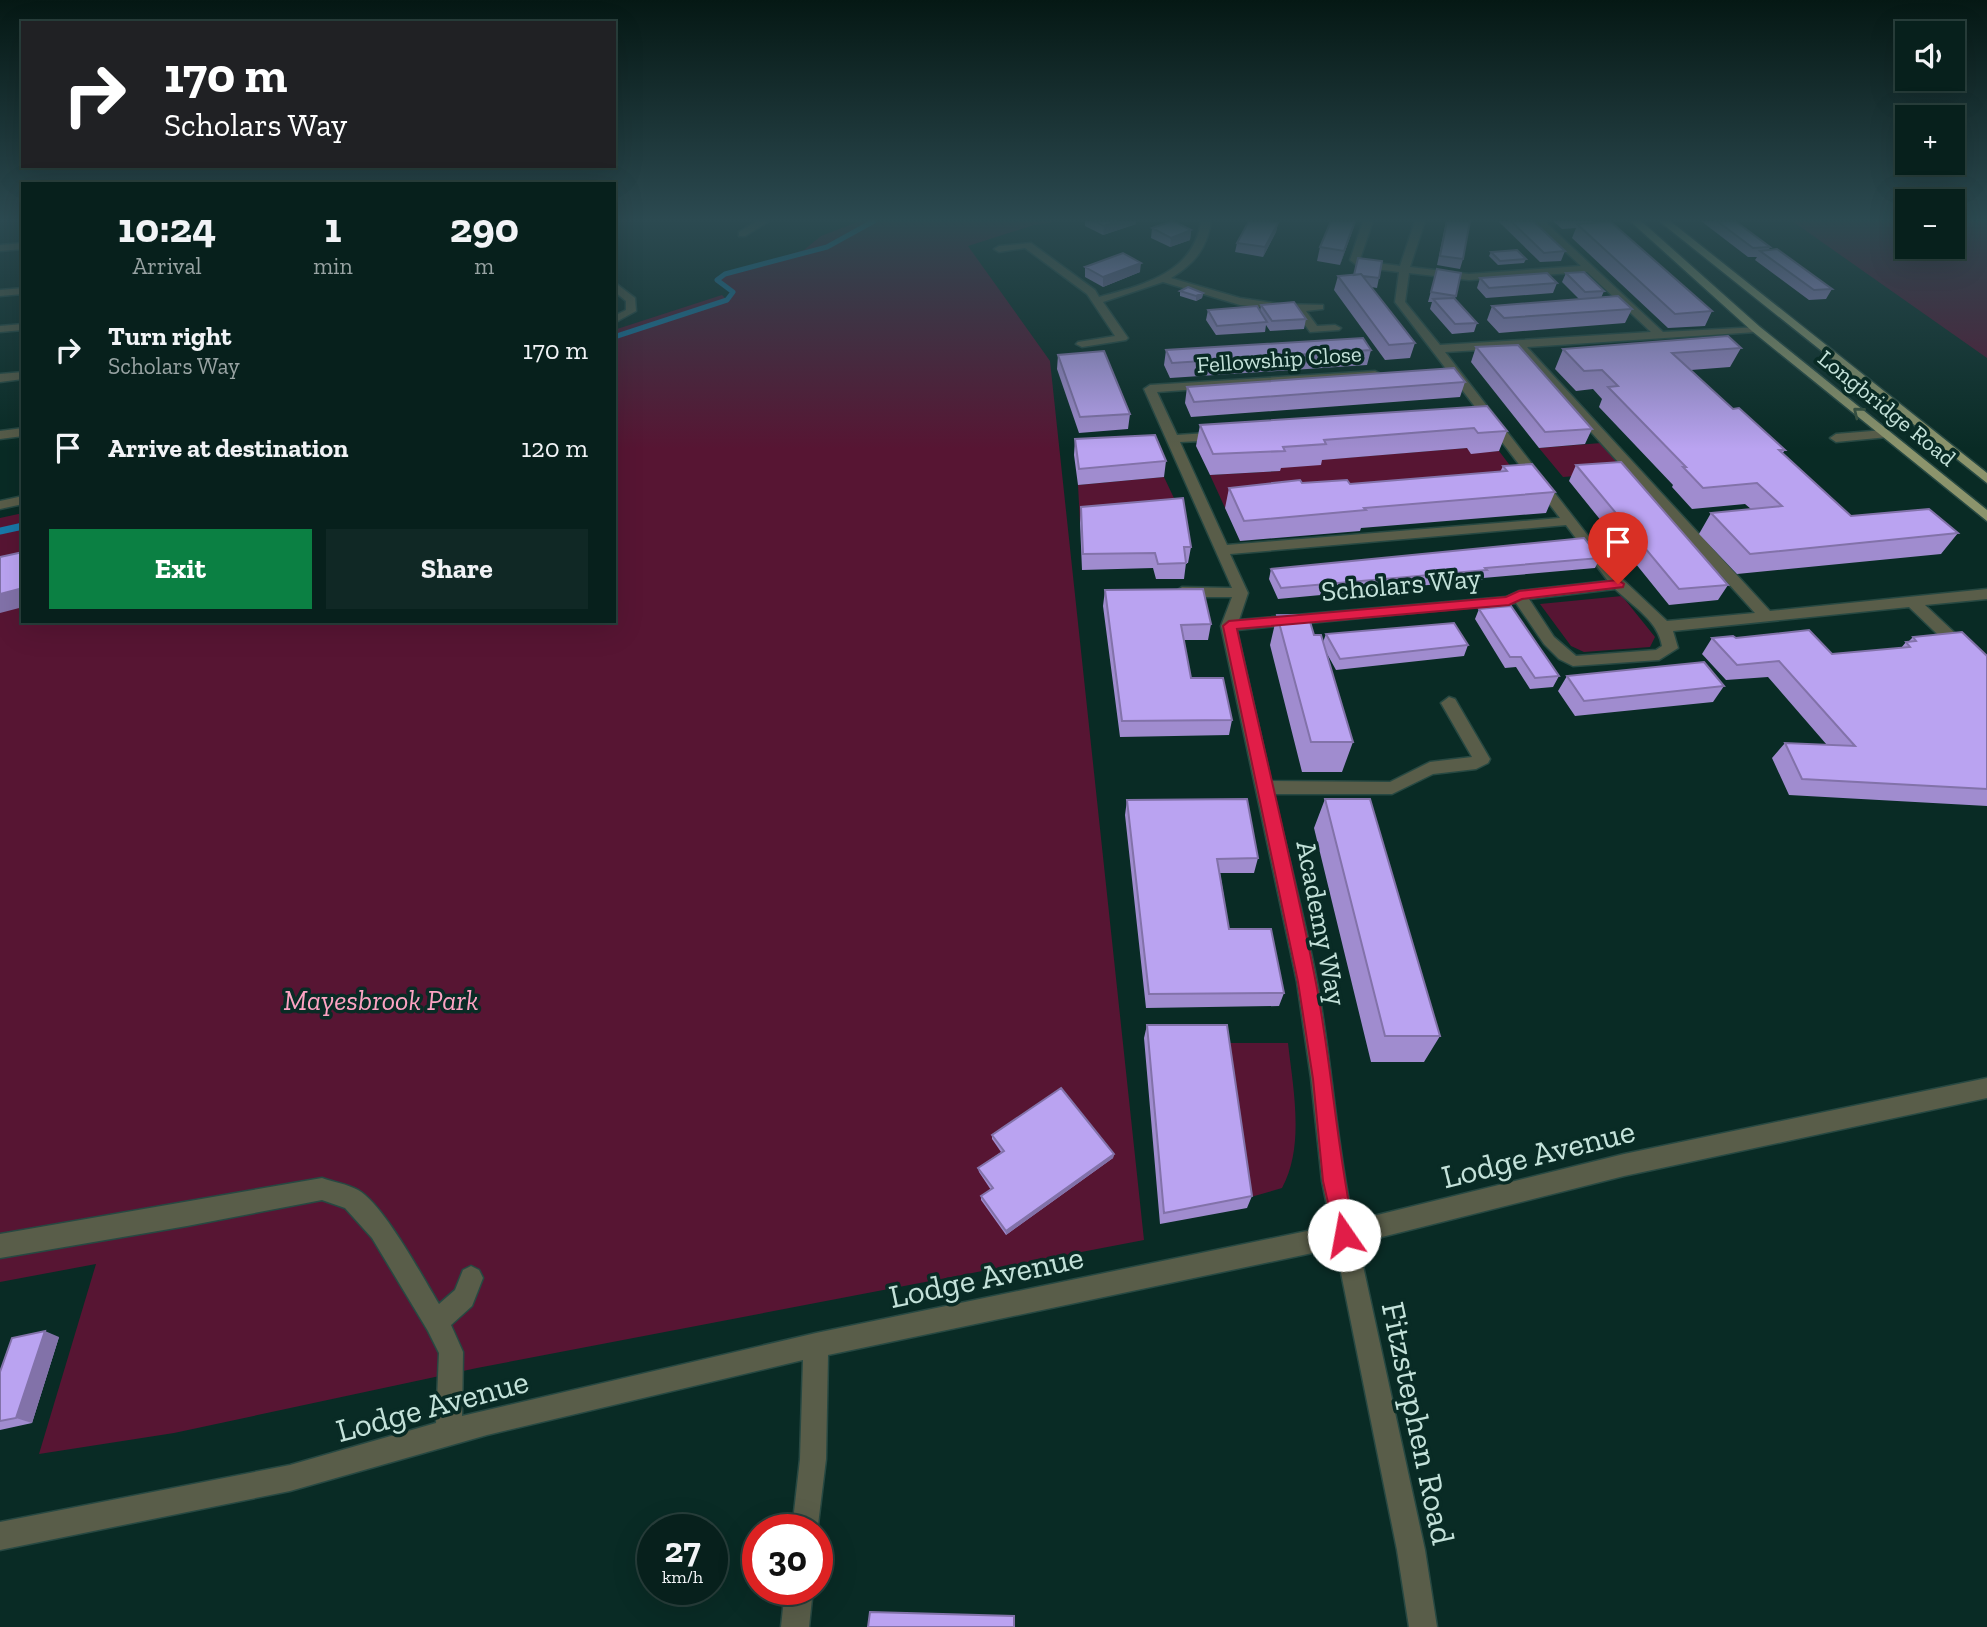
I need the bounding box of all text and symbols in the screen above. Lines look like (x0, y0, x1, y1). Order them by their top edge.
map controls (1895, 21, 1965, 259)
button: sound (1895, 21, 1965, 91)
text: 170 m (164, 46, 287, 105)
icon: right (49, 49, 140, 140)
button: + (1895, 105, 1965, 175)
text: Scholars Way (164, 106, 347, 144)
button: − (1895, 189, 1965, 259)
text: 10:24 (118, 202, 216, 253)
text: 1 (324, 202, 341, 253)
text: 290 (450, 202, 519, 253)
text: Arrival (132, 252, 202, 280)
text: min (313, 252, 353, 280)
text: m (474, 252, 494, 280)
text: Turn right (108, 320, 231, 352)
icon: right (49, 331, 87, 369)
text: 170 m (523, 334, 588, 366)
street label: Fellowship Close (1196, 339, 1362, 379)
street label: Longbridge Road (1812, 344, 1962, 472)
text: Scholars Way (108, 352, 240, 380)
one-way arrow (1853, 408, 1866, 420)
icon: arrive (49, 429, 87, 467)
text: Arrive at destination (108, 432, 348, 464)
text: 120 m (521, 432, 588, 464)
pin (1588, 512, 1648, 584)
icon: arrive (1599, 523, 1637, 561)
button: Exit (49, 529, 312, 609)
button: Share (326, 529, 588, 609)
street label: Scholars Way (1320, 561, 1483, 608)
street label: Academy Way (1289, 838, 1354, 1009)
park label: Mayesbrook Park (284, 984, 478, 1017)
street label: Lodge Avenue (1438, 1111, 1639, 1196)
position arrow (1307, 1198, 1381, 1272)
street label: Lodge Avenue (885, 1237, 1087, 1316)
street label: Fitzstephen Road (1374, 1298, 1463, 1548)
street label: Lodge Avenue (332, 1361, 533, 1450)
speed limit sign: 30 (742, 1514, 833, 1605)
text: 27 (664, 1529, 701, 1571)
text: km/h (662, 1566, 703, 1588)

